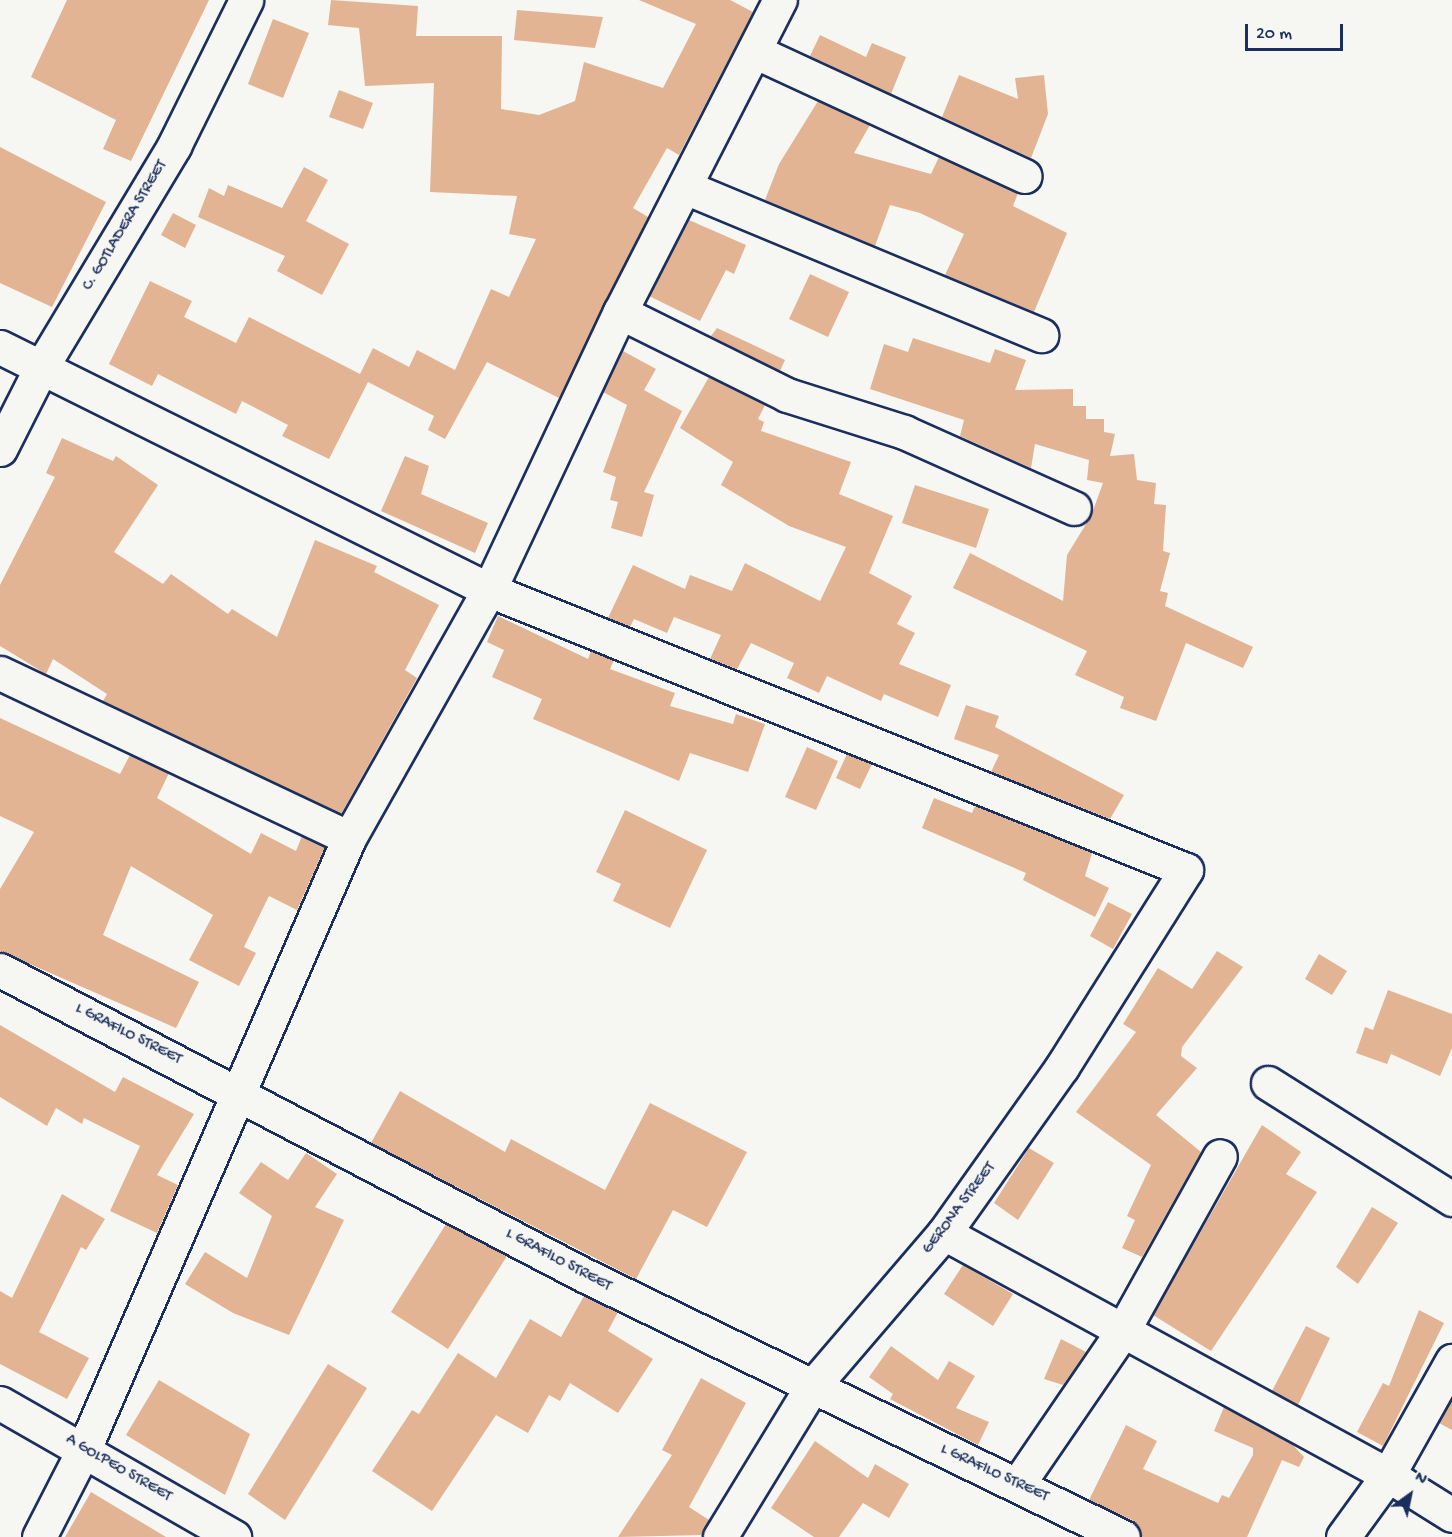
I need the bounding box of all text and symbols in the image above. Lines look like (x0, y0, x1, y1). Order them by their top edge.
scale bar (1248, 12, 1346, 50)
text: 20 m (1256, 24, 1292, 45)
street label: C. GOTLADERA STREET (79, 157, 173, 295)
street label: L GRAFILO STREET (72, 1000, 184, 1070)
street label: GERONA STREET (919, 1159, 1001, 1259)
street label: L GRAFILO STREET (502, 1225, 614, 1297)
street label: A GOLPEO STREET (62, 1431, 174, 1507)
street label: L GRAFILO STREET (937, 1441, 1051, 1507)
north arrow (1380, 1465, 1440, 1525)
text: N (1411, 1469, 1430, 1490)

